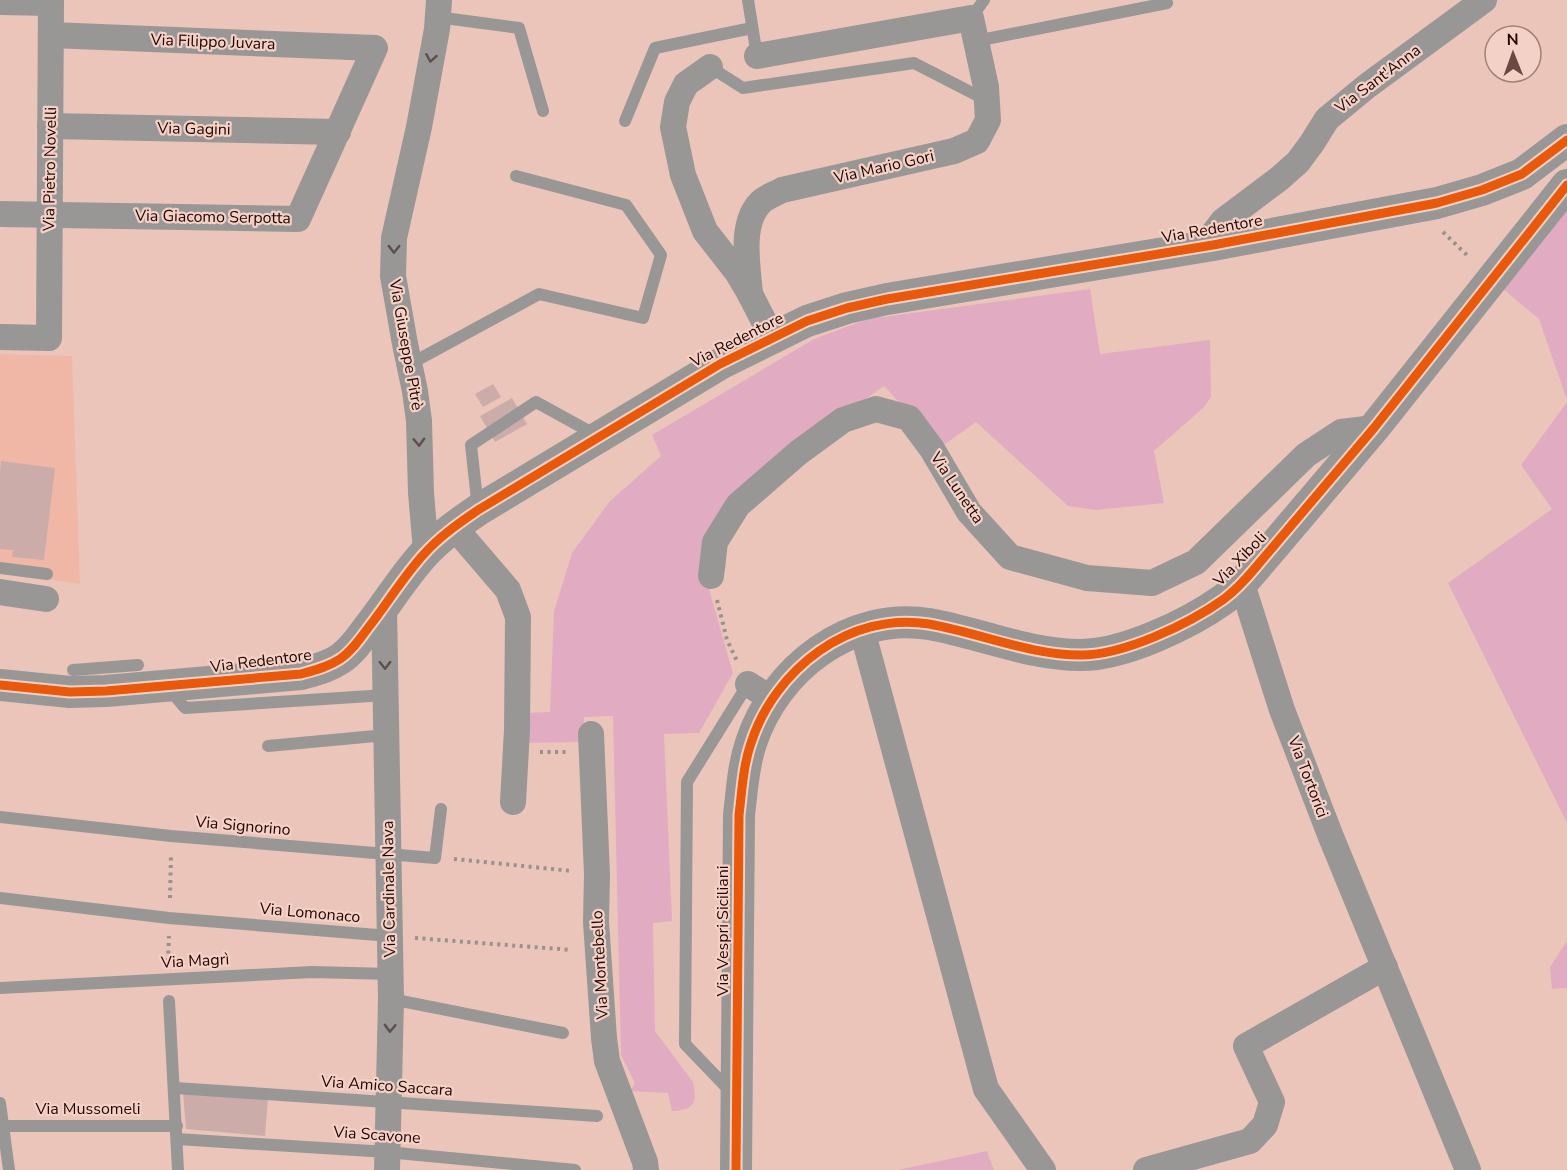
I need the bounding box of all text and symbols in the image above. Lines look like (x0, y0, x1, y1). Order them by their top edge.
north arrow (1483, 24, 1543, 84)
street label: Via Filippo Juvara (149, 29, 276, 55)
text: N (1507, 29, 1519, 51)
street label: Via Sant'Anna (1330, 39, 1425, 119)
one-way arrow (425, 53, 438, 63)
street label: Via Pietro Novelli (38, 107, 62, 232)
street label: Via Gagini (156, 117, 231, 141)
street label: Via Mario Gori (831, 145, 936, 189)
street label: Via Giacomo Serpotta (134, 205, 291, 229)
street label: Via Redentore (1159, 209, 1264, 249)
one-way arrow (387, 244, 400, 253)
street label: Via Giuseppe Pitrè (383, 277, 428, 412)
street label: Via Redentore (686, 307, 787, 373)
one-way arrow (413, 437, 426, 446)
street label: Via Lunetta (924, 447, 989, 528)
street label: Via Xiboli (1208, 527, 1272, 592)
street label: Via Redentore (208, 644, 313, 678)
one-way arrow (379, 661, 391, 670)
street label: Via Tortorici (1282, 732, 1334, 821)
street label: Via Signorino (193, 811, 292, 841)
street label: Via Cardinale Nava (377, 820, 401, 959)
street label: Via Vespri Siciliani (712, 866, 734, 997)
street label: Via Lomonaco (258, 898, 361, 928)
street label: Via Montebello (586, 910, 614, 1021)
street label: Via Magrì (159, 948, 230, 974)
one-way arrow (384, 1024, 397, 1033)
street label: Via Amico Saccara (319, 1070, 454, 1102)
street label: Via Mussomeli (35, 1098, 140, 1120)
street label: Via Scavone (332, 1121, 421, 1149)

